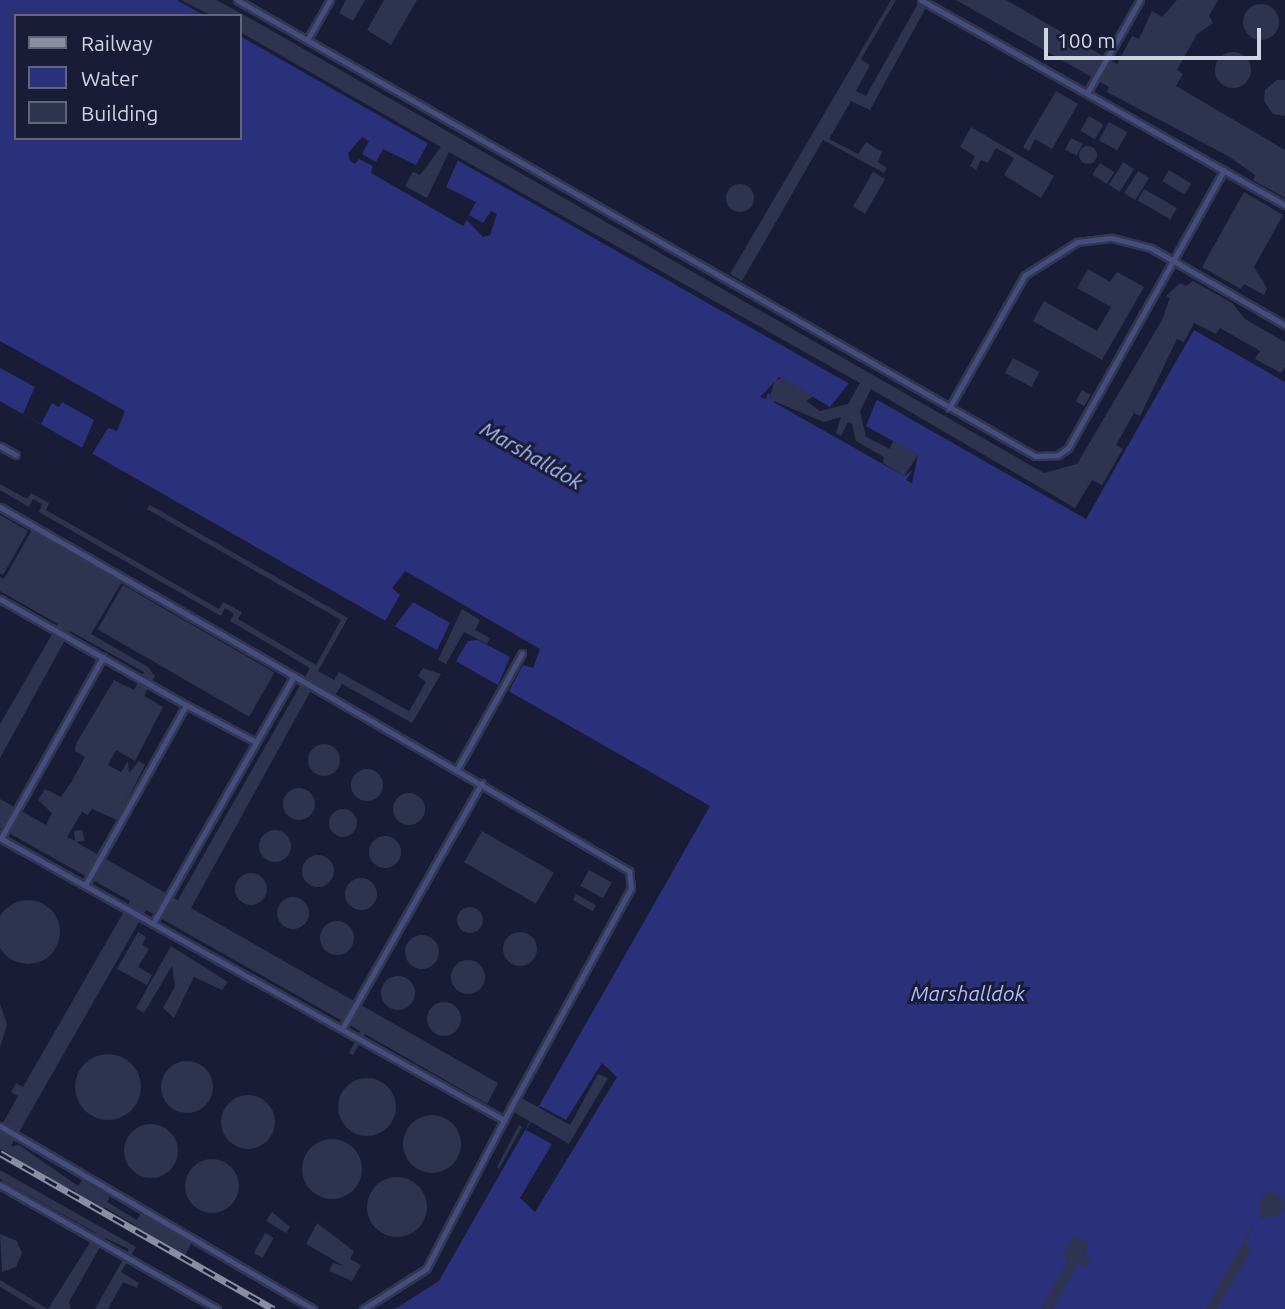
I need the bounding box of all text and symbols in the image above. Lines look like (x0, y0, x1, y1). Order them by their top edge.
legend (14, 14, 242, 140)
scale bar (1047, 14, 1264, 58)
text: 100 m (1057, 28, 1115, 52)
text: Railway (81, 31, 153, 55)
text: Water (81, 66, 139, 90)
text: Building (81, 101, 158, 125)
water label: Marshalldok (476, 415, 588, 495)
water label: Marshalldok (911, 980, 1025, 1006)

